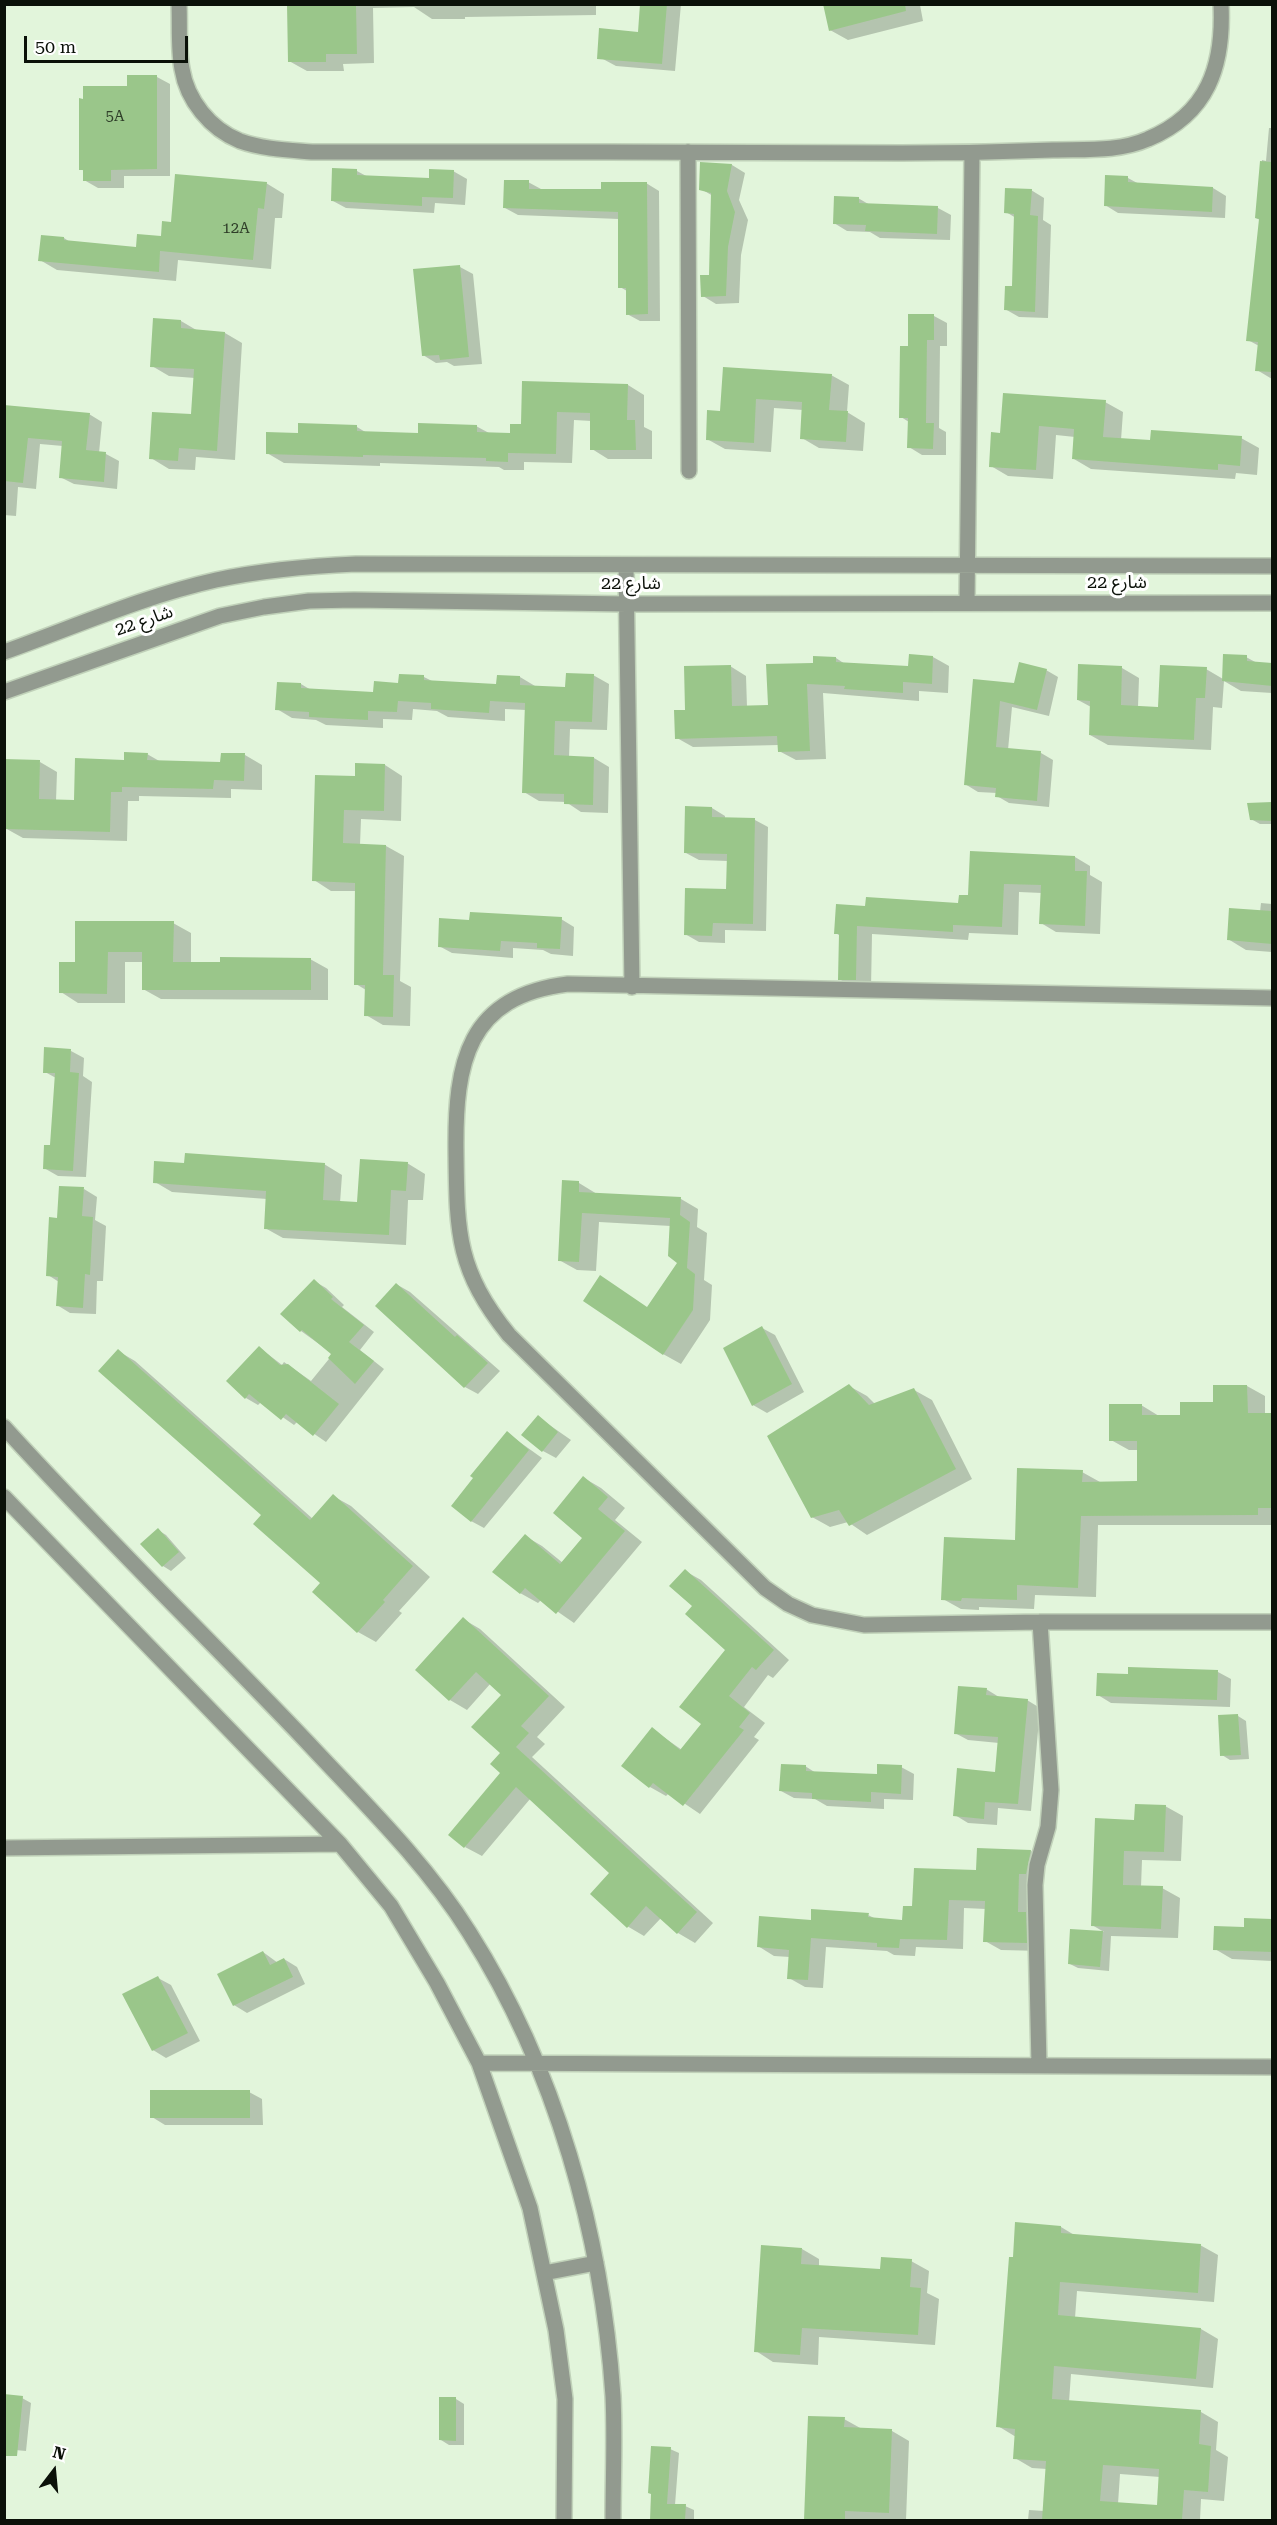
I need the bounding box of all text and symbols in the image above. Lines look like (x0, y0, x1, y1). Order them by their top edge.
scale bar (27, 24, 190, 62)
text: 50 m (35, 36, 76, 57)
house number: 5A (106, 108, 124, 126)
house number: 12A (222, 220, 250, 238)
street label: شارع 22 (1087, 572, 1147, 594)
street label: شارع 22 (601, 573, 661, 595)
street label: شارع 22 (112, 601, 176, 641)
north arrow (24, 2441, 84, 2501)
text: N (51, 2442, 68, 2464)

